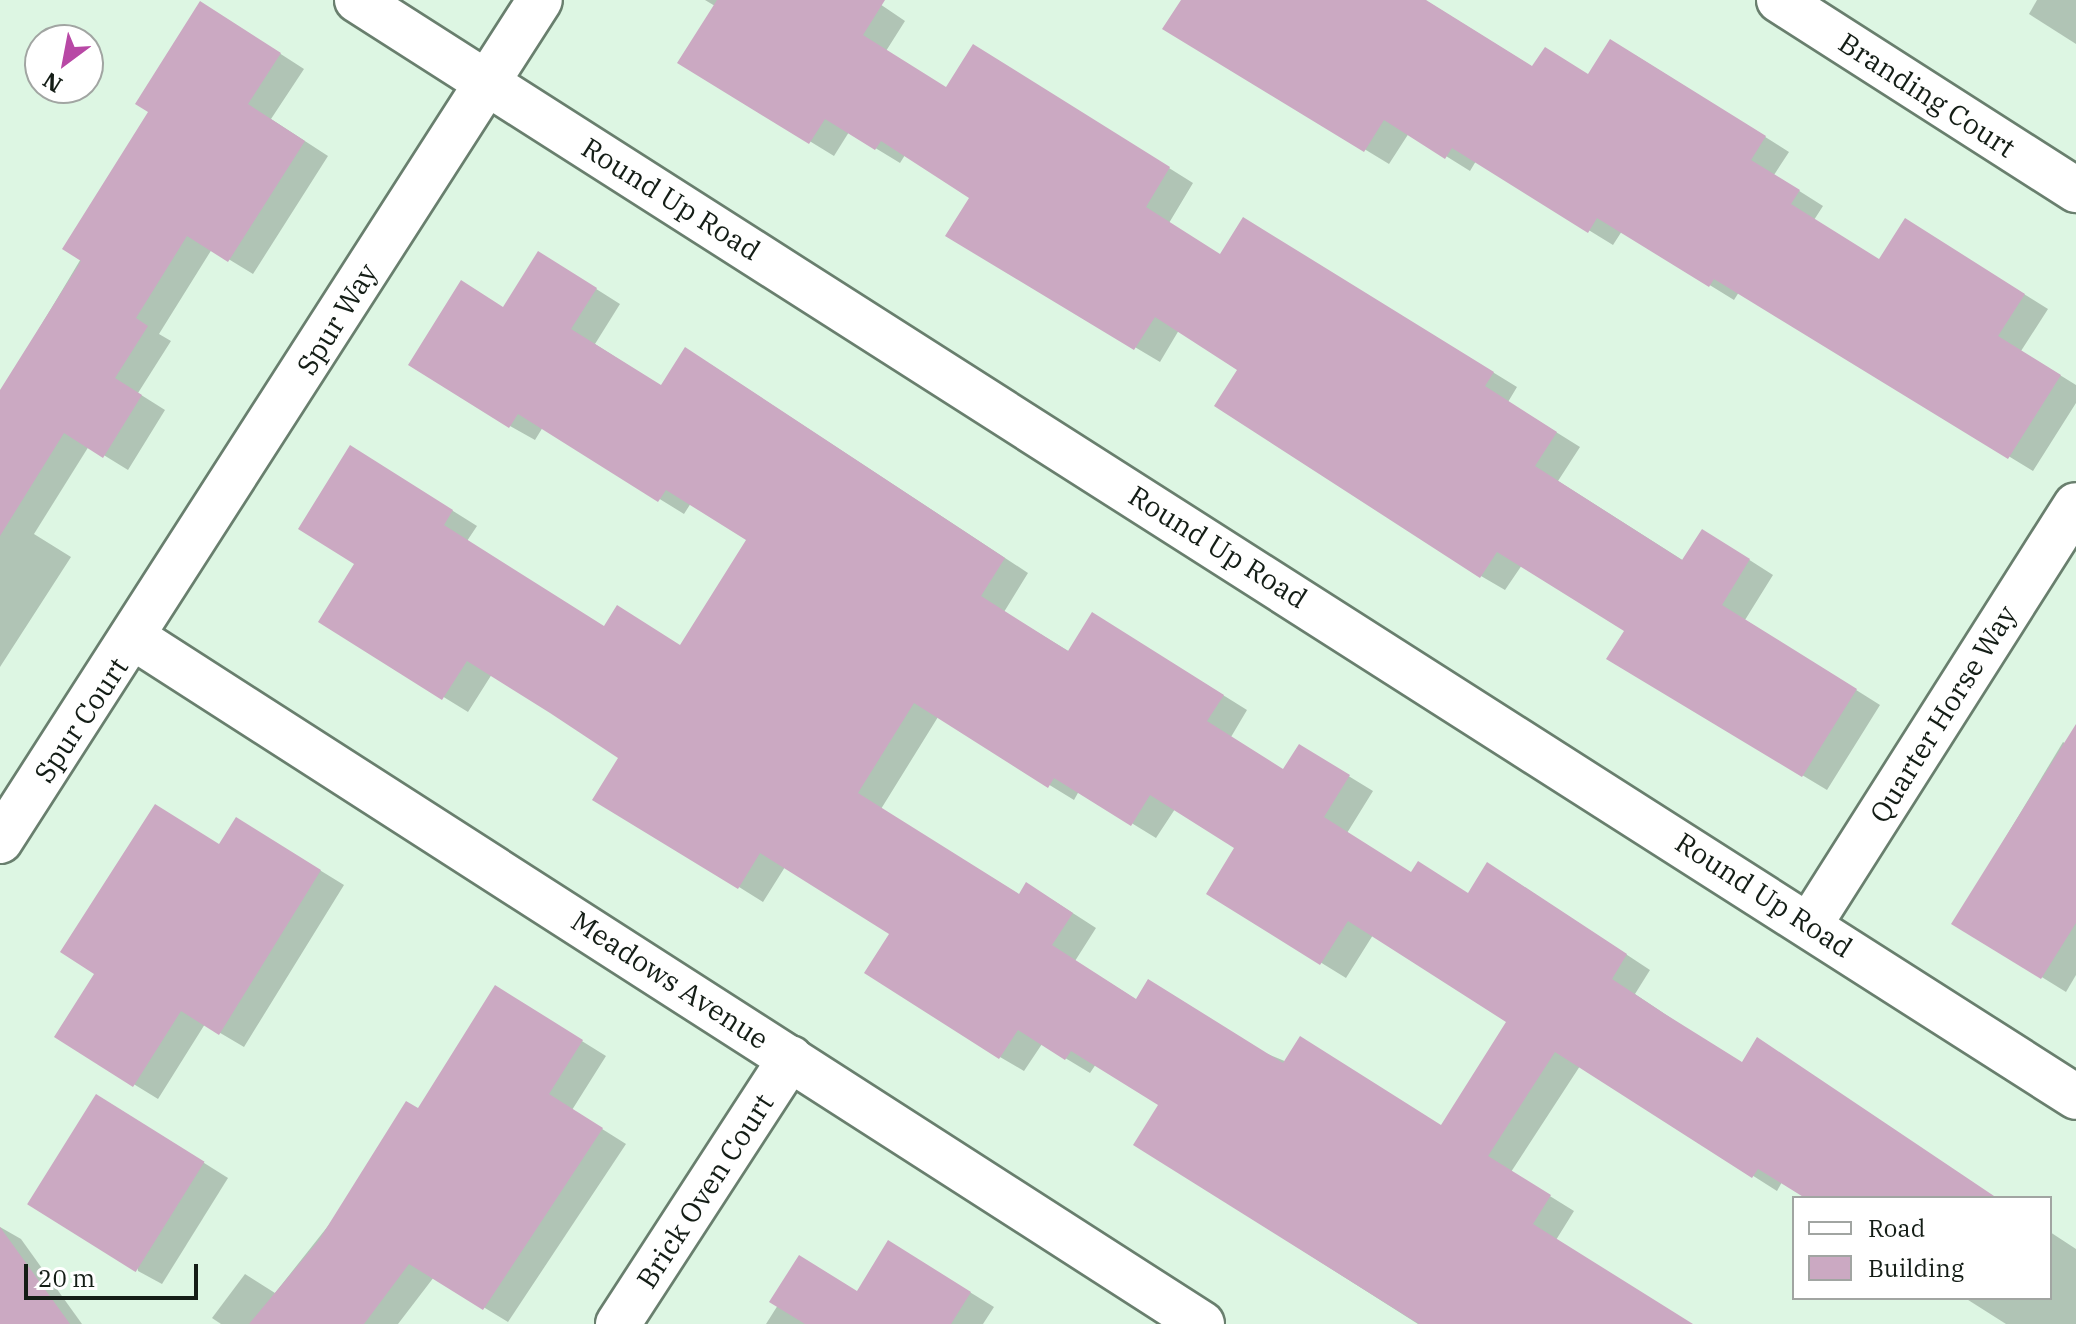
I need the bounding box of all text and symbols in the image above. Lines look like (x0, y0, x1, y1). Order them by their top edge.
north arrow (24, 24, 104, 104)
street label: Branding Court (1833, 26, 2021, 164)
text: N (37, 66, 67, 100)
street label: Round Up Road (576, 131, 766, 267)
street label: Spur Way (290, 257, 384, 381)
street label: Round Up Road (1123, 479, 1313, 615)
street label: Quarter Horse Way (1863, 599, 2023, 829)
street label: Spur Court (27, 651, 135, 789)
street label: Round Up Road (1669, 825, 1859, 965)
street label: Meadows Avenue (565, 904, 775, 1056)
street label: Brick Oven Court (630, 1087, 780, 1295)
legend (1792, 1196, 2052, 1300)
text: Road (1868, 1212, 1925, 1244)
scale bar (28, 1248, 202, 1298)
text: Building (1868, 1252, 1964, 1284)
text: 20 m (38, 1262, 95, 1294)

